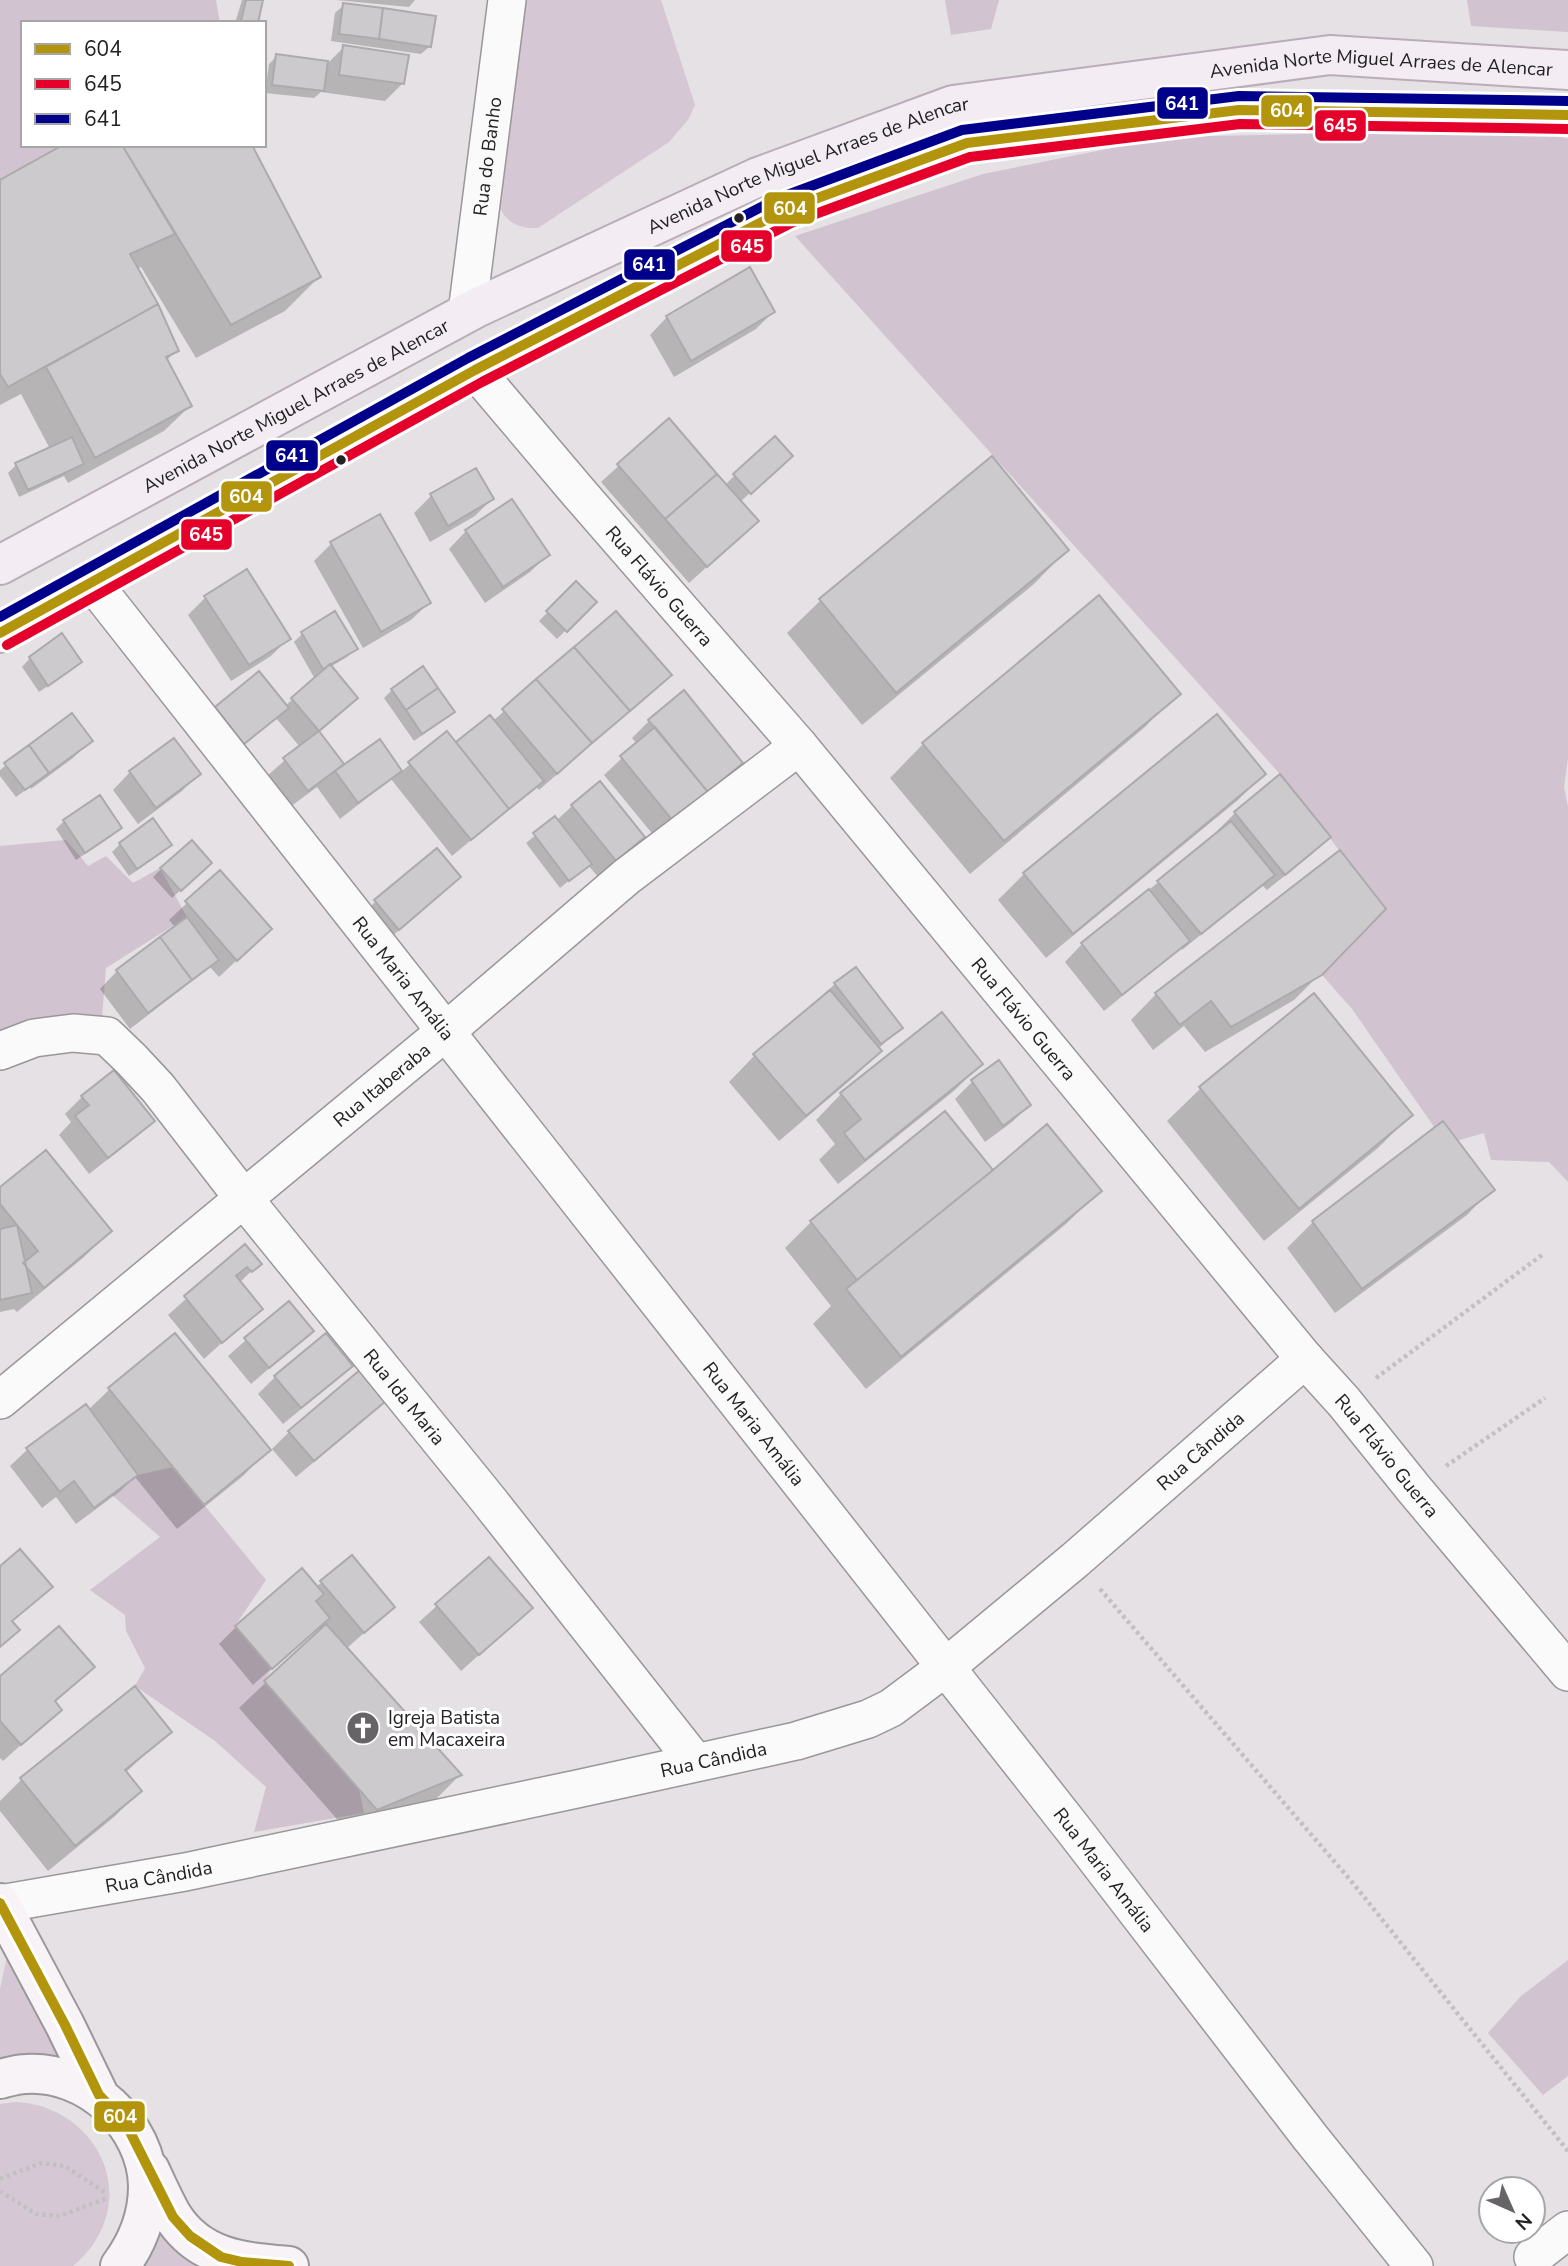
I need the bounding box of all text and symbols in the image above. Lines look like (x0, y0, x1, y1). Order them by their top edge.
legend (21, 21, 266, 147)
text: 604 (84, 35, 122, 63)
street label: Avenida Norte Miguel Arraes de Alencar (1208, 43, 1554, 85)
text: 645 (84, 70, 122, 98)
line badge: 641 (1156, 86, 1209, 120)
street label: Avenida Norte Miguel Arraes de Alencar (643, 91, 970, 241)
text: 641 (1165, 91, 1199, 117)
line badge: 604 (1260, 94, 1313, 128)
street label: Rua do Banho (468, 95, 509, 218)
text: 604 (1270, 98, 1304, 124)
text: 641 (84, 105, 122, 133)
line badge: 645 (1314, 109, 1367, 142)
text: 645 (1323, 113, 1357, 139)
line badge: 604 (763, 191, 816, 225)
text: 604 (773, 196, 807, 222)
unlabelled marker (732, 211, 746, 225)
line badge: 645 (720, 229, 773, 263)
text: 645 (730, 234, 764, 260)
line badge: 641 (623, 248, 676, 281)
text: 641 (632, 252, 666, 278)
street label: Avenida Norte Miguel Arraes de Alencar (138, 313, 454, 500)
line badge: 641 (265, 439, 319, 472)
text: 641 (275, 443, 309, 469)
unlabelled marker (334, 453, 348, 467)
line badge: 604 (220, 480, 273, 513)
text: 604 (229, 484, 263, 510)
line badge: 645 (180, 518, 233, 551)
street label: Rua Flávio Guerra (599, 520, 719, 652)
text: 645 (189, 522, 223, 548)
street label: Rua Maria Amália (346, 911, 460, 1046)
street label: Rua Flávio Guerra (965, 952, 1082, 1086)
street label: Rua Itaberaba (328, 1037, 436, 1133)
street label: Rua Ida Maria (357, 1344, 451, 1451)
street label: Rua Maria Amália (696, 1357, 810, 1492)
street label: Rua Flávio Guerra (1329, 1388, 1445, 1523)
street label: Rua Cândida (1152, 1406, 1250, 1497)
place label: Igreja Batista em Macaxeira (388, 1705, 505, 1753)
church icon: Igreja Batista em Macaxeira (344, 1709, 382, 1747)
street label: Rua Cândida (658, 1736, 769, 1784)
street label: Rua Maria Amália (1047, 1803, 1160, 1938)
street label: Rua Cândida (103, 1855, 215, 1900)
line badge: 604 (93, 2100, 146, 2133)
text: 604 (103, 2104, 137, 2130)
north arrow (1477, 2175, 1547, 2245)
text: N (1509, 2207, 1538, 2236)

